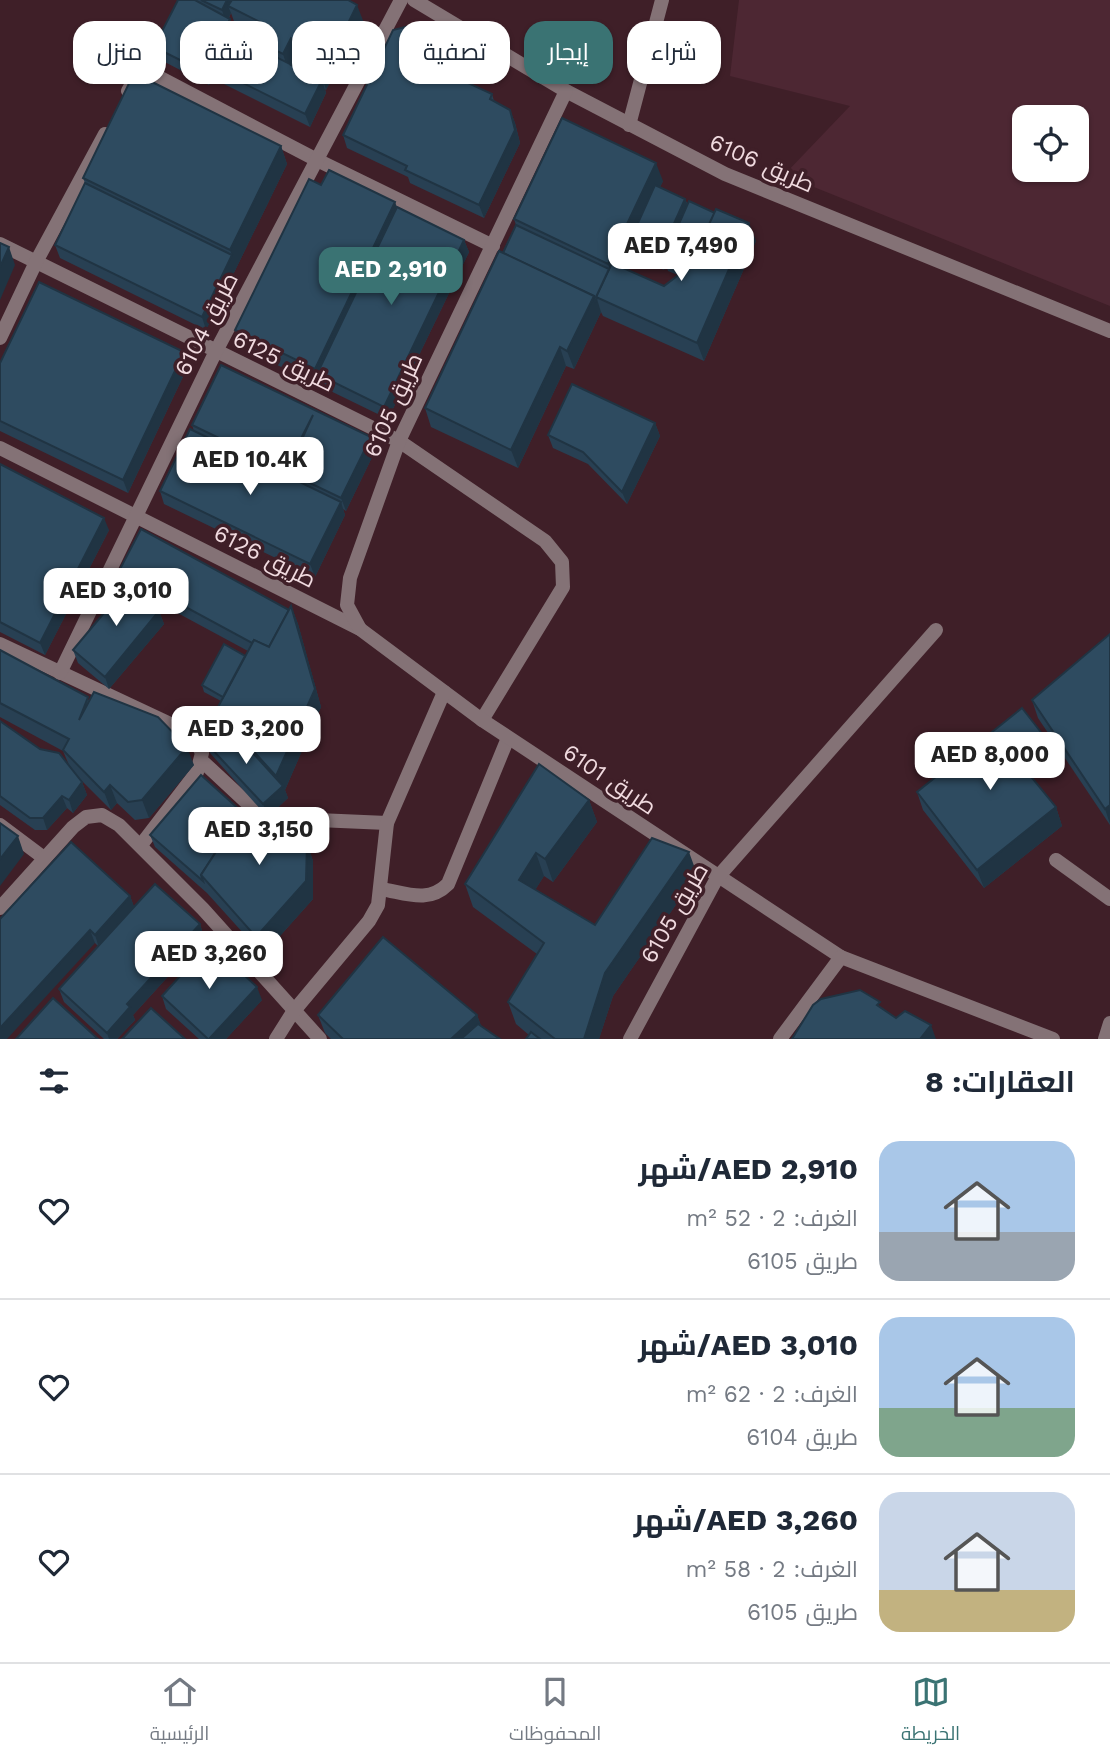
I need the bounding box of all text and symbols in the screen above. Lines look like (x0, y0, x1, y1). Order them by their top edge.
chip: منزل (73, 21, 166, 84)
chip: شقة (180, 21, 278, 84)
chip: جديد (292, 21, 385, 84)
chip: تصفية (399, 21, 510, 84)
chip: إيجار (524, 21, 613, 84)
chip: شراء (627, 21, 721, 84)
map controls (1012, 105, 1089, 182)
button: locate (1012, 105, 1089, 182)
street label: طريق 6106 (705, 128, 818, 198)
pin: AED 7,490 (601, 224, 761, 283)
text: AED 7,490 (624, 232, 738, 259)
pin: AED 2,910 (311, 247, 471, 307)
text: AED 2,910 (335, 256, 447, 283)
street label: طريق 6104 (169, 268, 244, 380)
street label: طريق 6125 (228, 325, 339, 398)
street label: طريق 6105 (359, 349, 428, 461)
pin: AED 10.4K (170, 438, 330, 497)
text: AED 10.4K (193, 446, 307, 473)
street label: طريق 6126 (209, 519, 320, 594)
pin: AED 3,010 (36, 568, 196, 628)
text: AED 3,010 (60, 577, 172, 604)
pin: AED 3,200 (166, 706, 326, 766)
text: AED 3,200 (188, 715, 304, 742)
pin: AED 8,000 (910, 732, 1070, 792)
street label: طريق 6101 (558, 738, 661, 820)
text: AED 8,000 (931, 741, 1049, 768)
pin: AED 3,150 (179, 808, 339, 867)
text: AED 3,150 (204, 816, 314, 843)
street label: طريق 6105 (635, 858, 714, 968)
pin: AED 3,260 (129, 932, 289, 991)
text: AED 3,260 (151, 940, 267, 967)
icon: filters (35, 1062, 73, 1100)
text: العقارات: 8 (925, 1064, 1075, 1099)
text: AED 2,910/شهر (639, 1151, 858, 1186)
icon: home (935, 1169, 1019, 1253)
icon: heart (35, 1192, 73, 1230)
text: الغرف: 2 · 52 m² (686, 1205, 858, 1232)
text: طريق 6105 (747, 1248, 858, 1275)
text: AED 3,010/شهر (638, 1327, 858, 1362)
icon: home (935, 1345, 1019, 1429)
icon: heart (35, 1368, 73, 1406)
text: الغرف: 2 · 62 m² (686, 1381, 858, 1408)
text: طريق 6104 (746, 1424, 858, 1451)
text: AED 3,260/شهر (634, 1502, 858, 1537)
icon: home (935, 1520, 1019, 1604)
icon: heart (35, 1543, 73, 1581)
text: الغرف: 2 · 58 m² (686, 1556, 858, 1583)
text: طريق 6105 (747, 1599, 858, 1626)
tab: الرئيسية (150, 1673, 209, 1751)
tab: المحفوظات (509, 1673, 601, 1751)
tab: الخريطة (901, 1673, 960, 1751)

